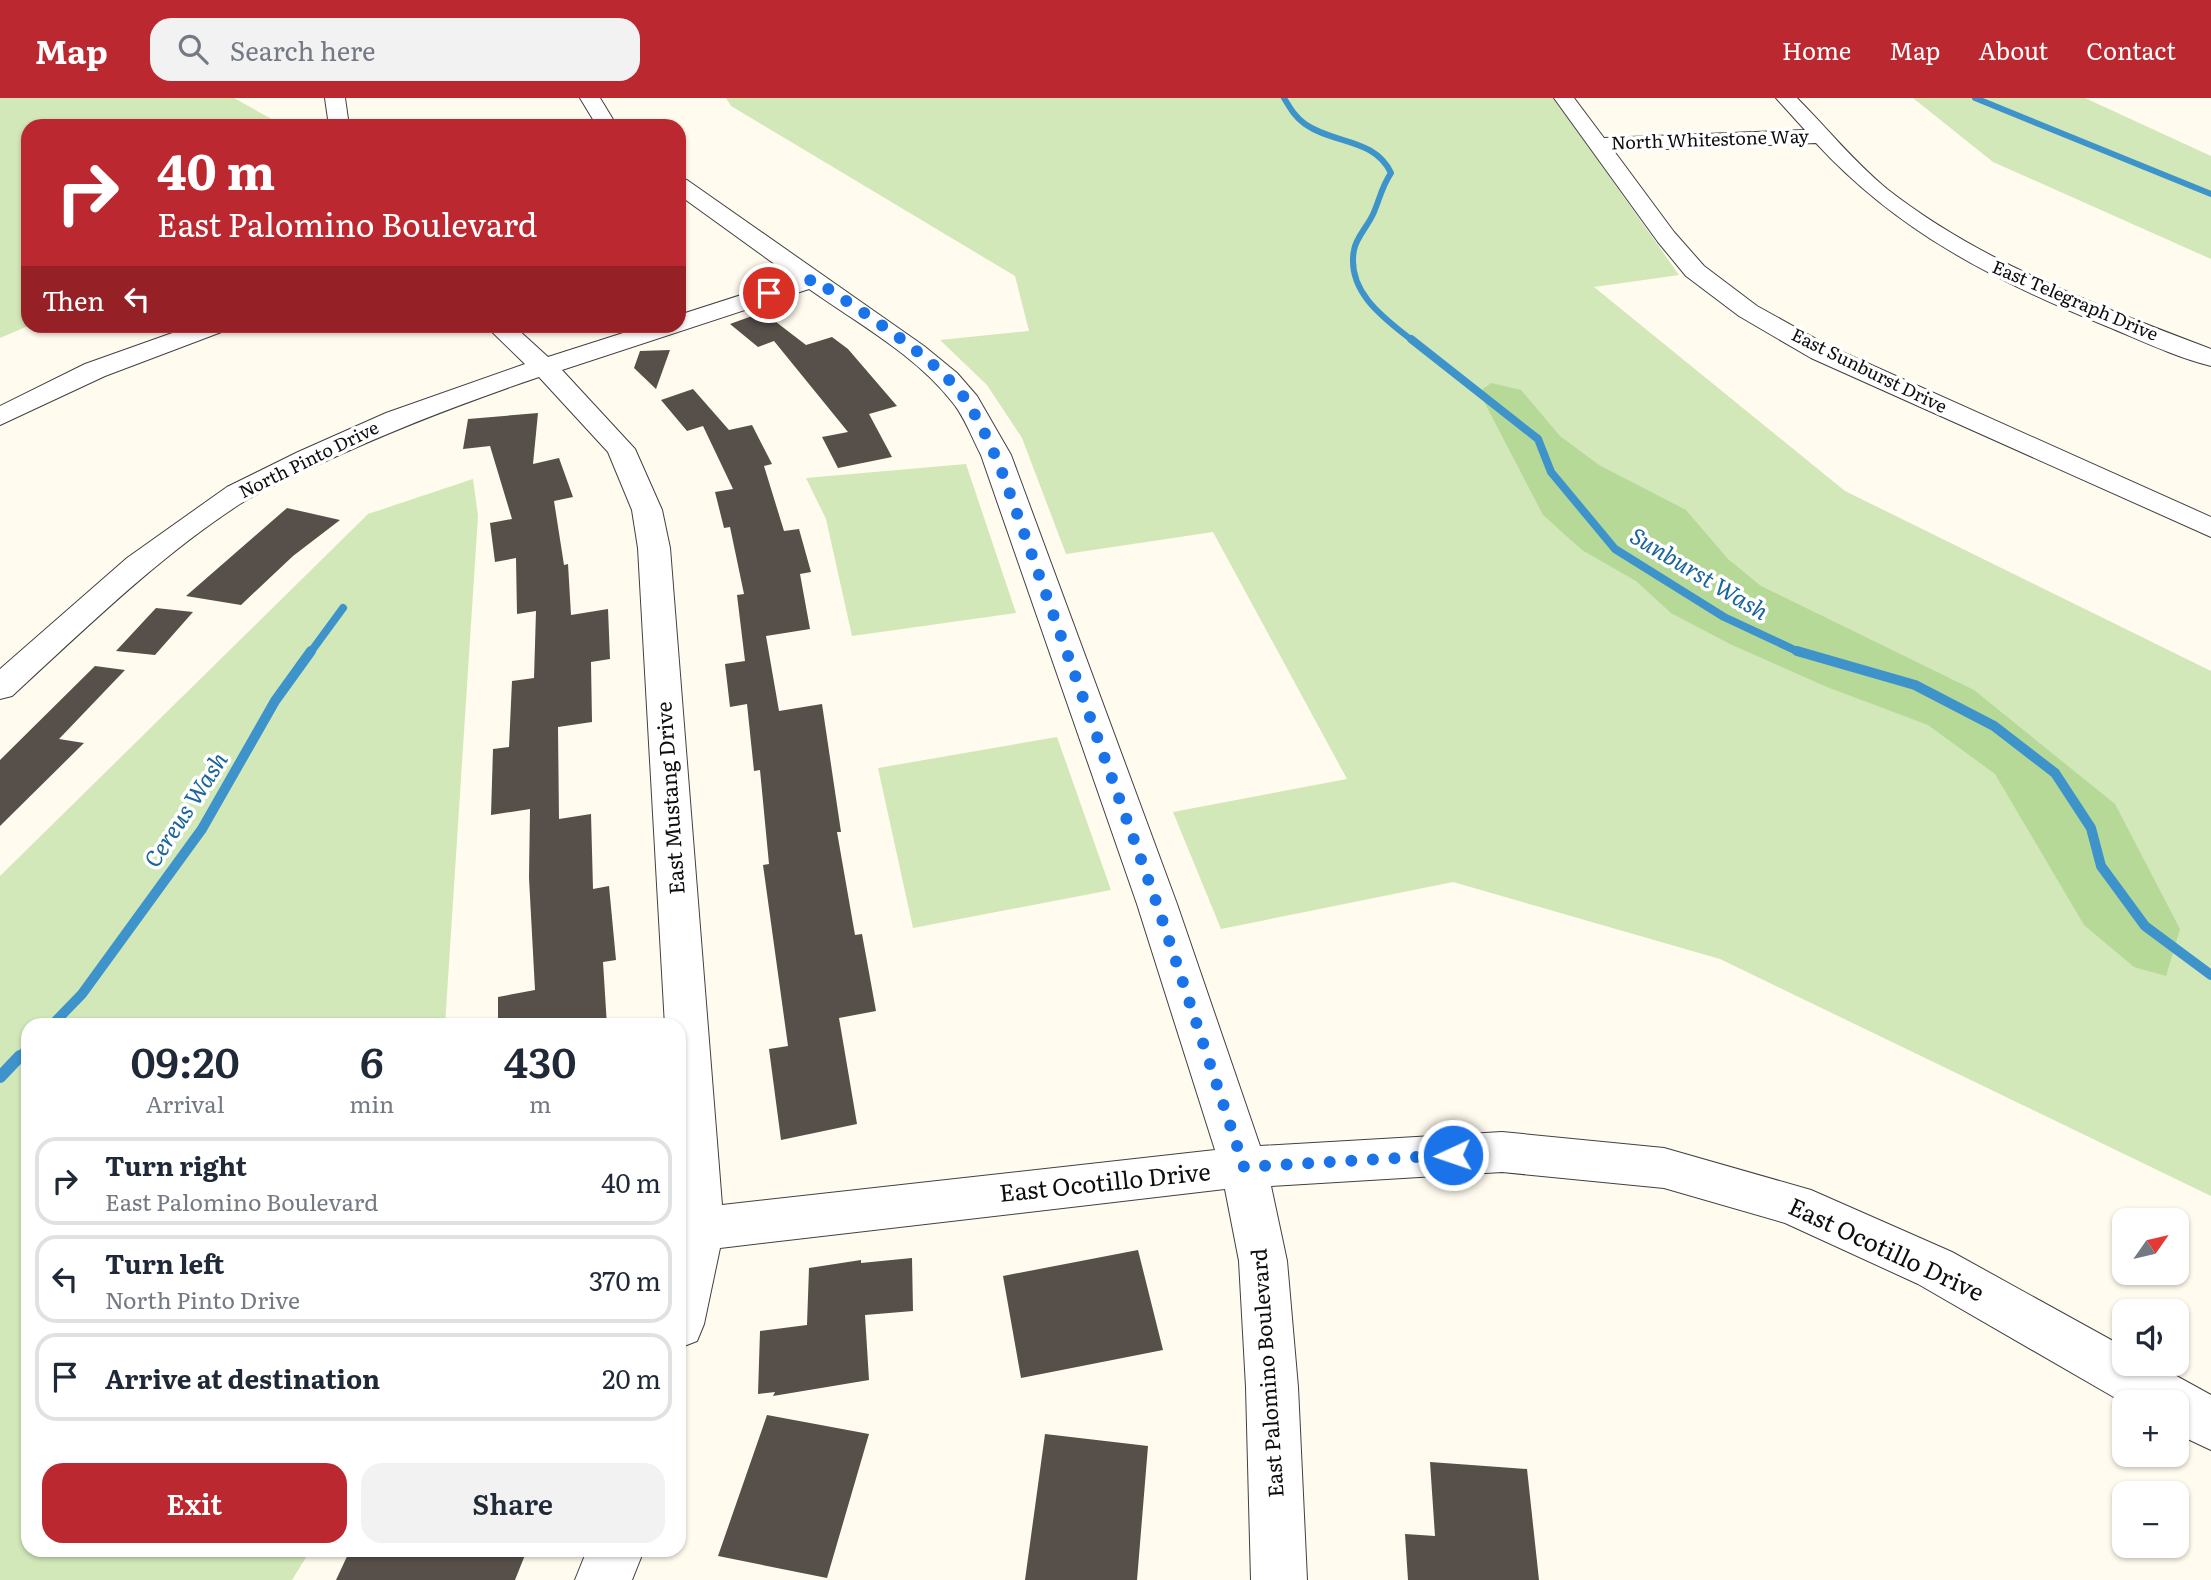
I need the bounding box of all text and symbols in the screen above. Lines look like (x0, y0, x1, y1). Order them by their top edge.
search box (150, 18, 640, 81)
text: Map (35, 25, 108, 74)
icon: search (174, 30, 212, 68)
text: Search here (230, 30, 376, 69)
text: Home (1782, 32, 1851, 67)
text: Map (1889, 32, 1940, 67)
text: About (1978, 32, 2048, 67)
text: Contact (2086, 32, 2176, 67)
street label: North Whitestone Way (1611, 122, 1810, 155)
text: 40 m (157, 132, 275, 205)
icon: right (42, 147, 133, 238)
text: East Palomino Boulevard (157, 199, 537, 247)
street label: East Telegraph Drive (1988, 252, 2163, 347)
pin (739, 263, 799, 323)
icon: arrive (750, 274, 788, 312)
text: Then (42, 280, 104, 319)
icon: left (118, 280, 156, 318)
street label: East Sunburst Drive (1787, 320, 1952, 419)
street label: North Pinto Drive (234, 413, 383, 504)
water label: Sunburst Wash (1624, 518, 1776, 627)
street label: East Mustang Drive (646, 701, 691, 896)
water label: Cereus Wash (134, 744, 235, 873)
text: 09:20 (130, 1029, 240, 1091)
text: 6 (360, 1029, 384, 1091)
text: 430 (504, 1029, 577, 1091)
text: Arrival (146, 1086, 224, 1120)
text: min (349, 1086, 394, 1120)
text: m (529, 1086, 551, 1120)
position arrow (1416, 1118, 1490, 1192)
text: Turn right (105, 1145, 247, 1184)
street label: East Ocotillo Drive (997, 1152, 1212, 1209)
icon: right (46, 1162, 84, 1200)
text: 40 m (601, 1162, 661, 1201)
text: East Palomino Boulevard (105, 1184, 378, 1218)
street label: East Ocotillo Drive (1783, 1187, 1991, 1308)
north arrow (2112, 1208, 2189, 1284)
map controls (2112, 1208, 2189, 1558)
text: Turn left (105, 1243, 224, 1282)
street label: East Palomino Boulevard (1241, 1247, 1290, 1499)
icon: left (46, 1260, 84, 1298)
text: 370 m (589, 1260, 661, 1299)
text: North Pinto Drive (105, 1282, 300, 1316)
button: sound (2112, 1299, 2189, 1376)
icon: arrive (46, 1358, 84, 1396)
text: Arrive at destination (105, 1358, 380, 1397)
text: 20 m (602, 1358, 661, 1397)
button: + (2112, 1390, 2189, 1467)
button: Exit (42, 1463, 347, 1543)
button: Share (361, 1463, 665, 1543)
button: − (2112, 1481, 2189, 1558)

